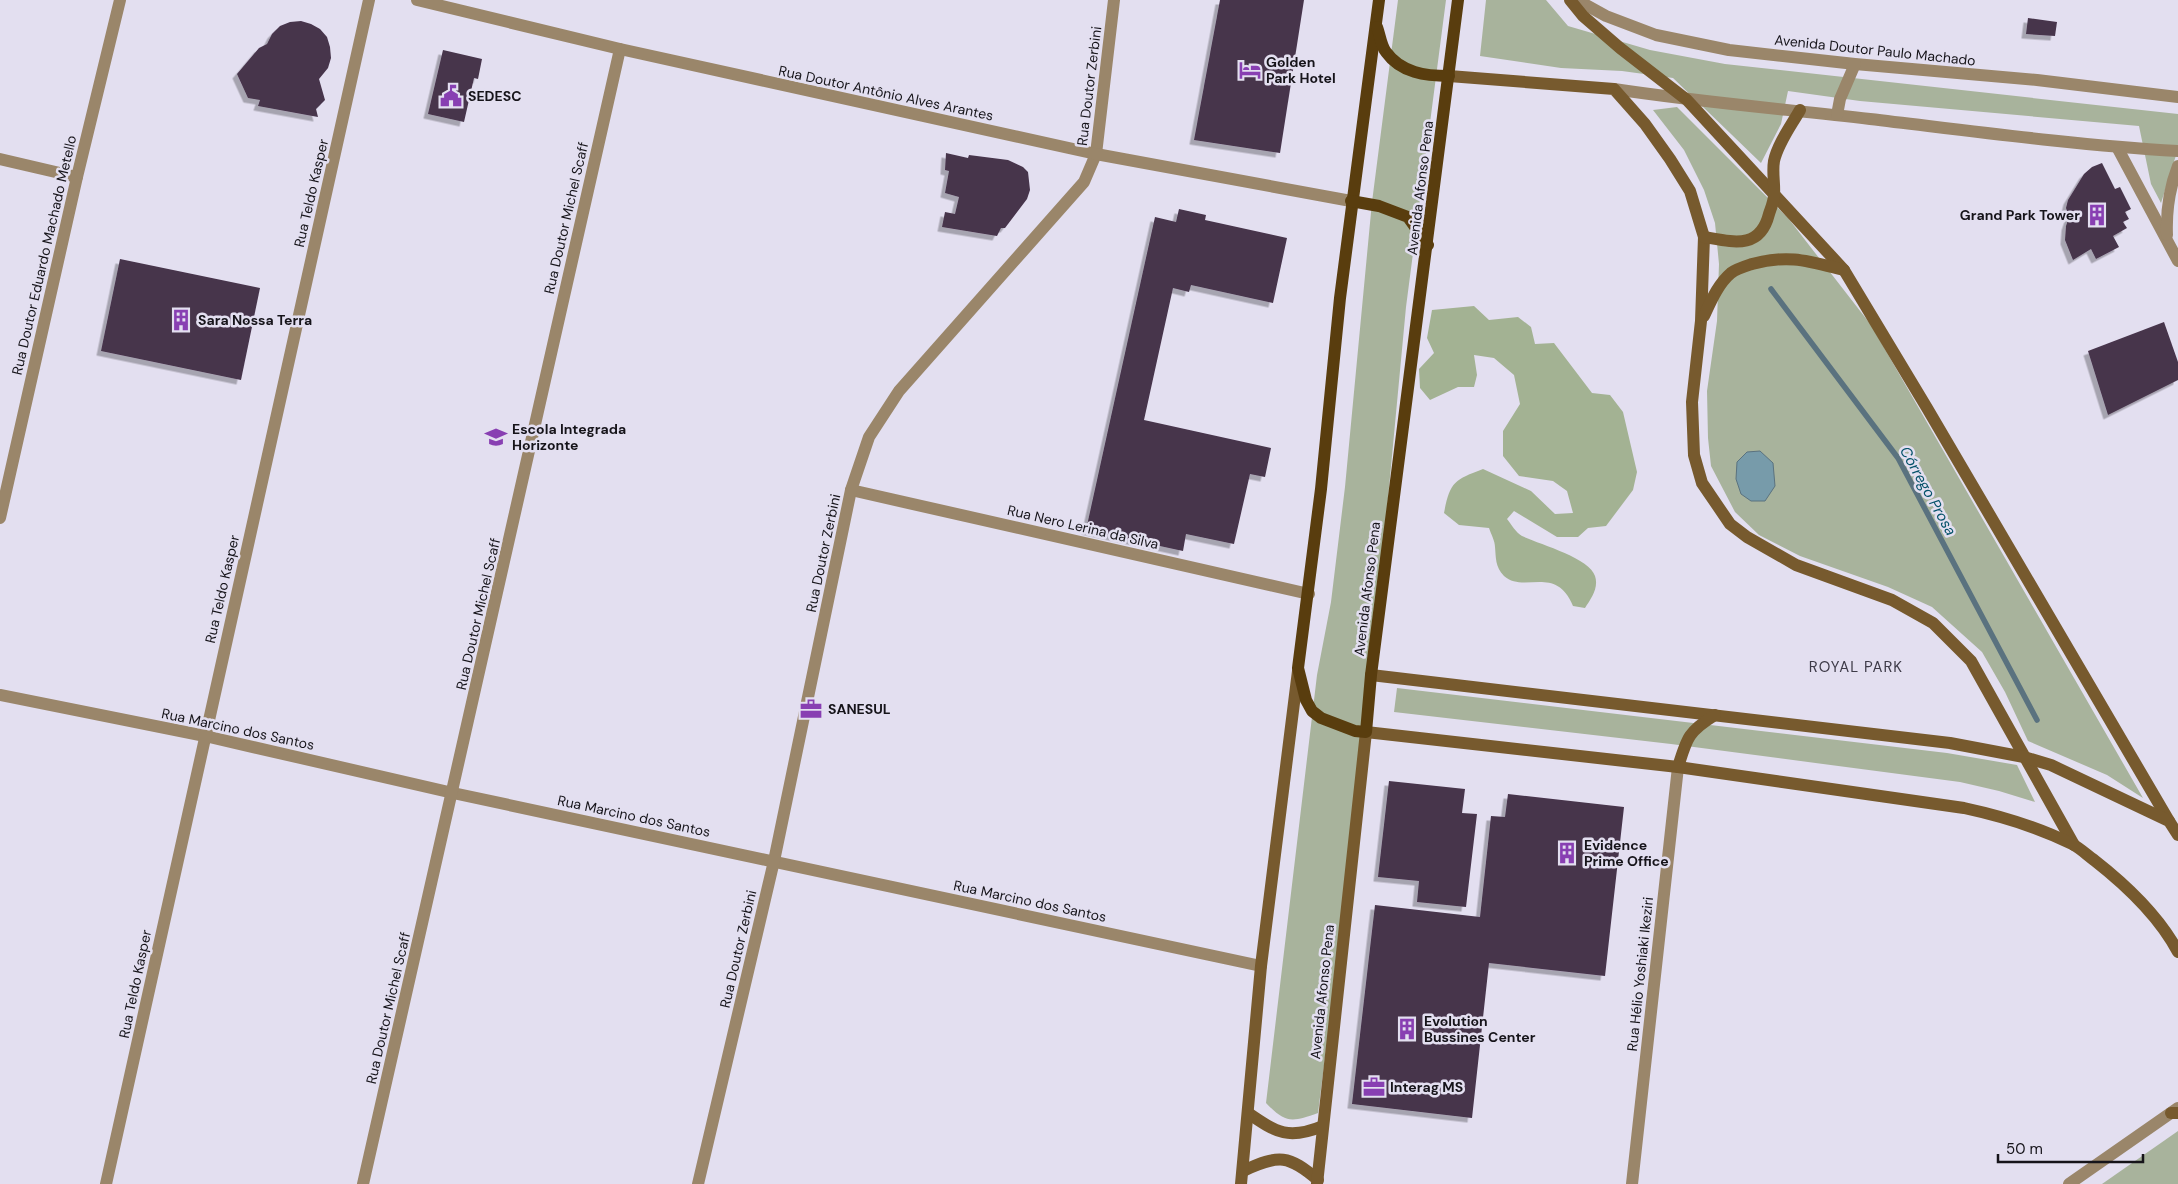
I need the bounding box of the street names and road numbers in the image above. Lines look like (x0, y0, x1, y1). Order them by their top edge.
street label: Rua Doutor Zerbini (1073, 25, 1105, 147)
street label: Avenida Doutor Paulo Machado (1773, 30, 1977, 70)
street label: Rua Doutor Antônio Alves Arantes (777, 61, 995, 125)
street label: Avenida Afonso Pena (1403, 120, 1437, 256)
street label: Rua Doutor Eduardo Machado Metello (8, 133, 80, 377)
street label: Rua Teldo Kasper (290, 137, 332, 249)
street label: Rua Doutor Michel Scaff (540, 140, 592, 296)
street label: Rua Doutor Zerbini (802, 492, 844, 614)
street label: Rua Nero Lerina da Silva (1006, 501, 1160, 553)
street label: Avenida Afonso Pena (1350, 521, 1384, 657)
street label: Rua Teldo Kasper (201, 533, 243, 645)
street label: Rua Doutor Michel Scaff (452, 536, 504, 692)
street label: Rua Marcino dos Santos (160, 704, 316, 754)
street label: Rua Marcino dos Santos (556, 791, 712, 841)
street label: Rua Marcino dos Santos (952, 876, 1108, 926)
street label: Rua Doutor Zerbini (716, 888, 760, 1010)
street label: Rua Hélio Yoshiaki Ikeziri (1623, 896, 1657, 1052)
street label: Avenida Afonso Pena (1306, 924, 1338, 1060)
street label: Rua Teldo Kasper (115, 928, 155, 1040)
street label: Rua Doutor Michel Scaff (362, 930, 414, 1086)

